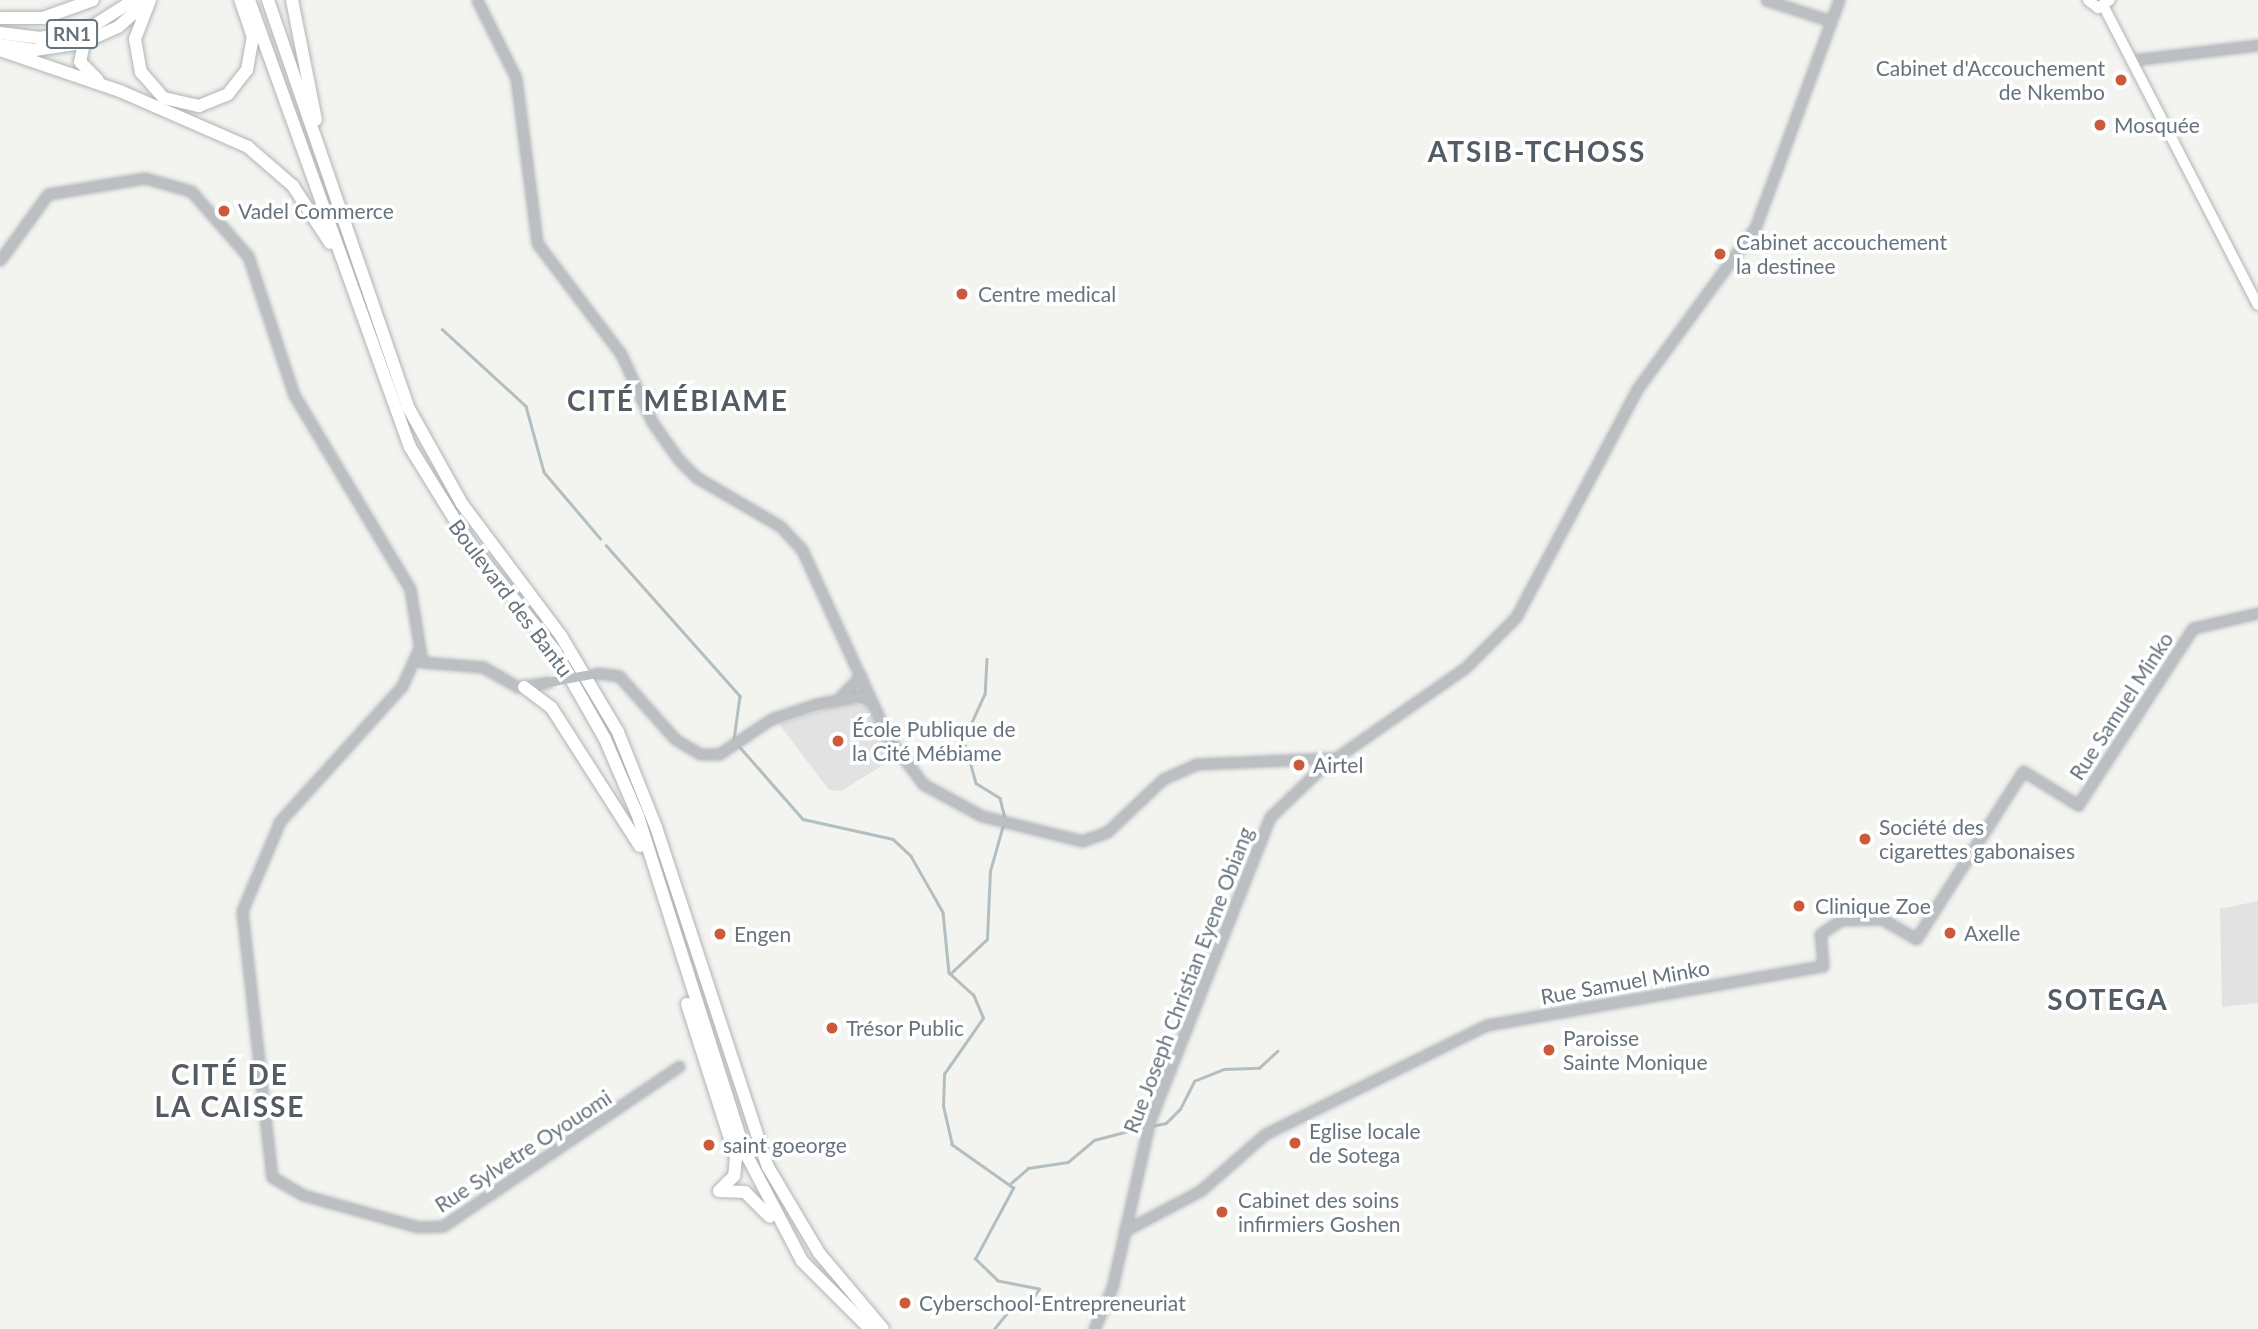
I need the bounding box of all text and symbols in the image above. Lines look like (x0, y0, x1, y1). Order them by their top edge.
road number: RN1 (46, 18, 98, 50)
place label: Cabinet d'Accouchement de Nkembo (1876, 55, 2105, 105)
marker: Cabinet d'Accouchement de Nkembo (2111, 70, 2131, 90)
place label: Mosquée (2114, 112, 2200, 138)
marker: Mosquée (2092, 117, 2108, 133)
district label: ATSIB-TCHOSS (1429, 134, 1645, 168)
place label: Vadel Commerce (238, 198, 394, 224)
marker: Vadel Commerce (216, 203, 232, 219)
place label: Cabinet accouchement la destinee (1736, 229, 1947, 279)
marker: Cabinet accouchement la destinee (1710, 244, 1730, 264)
place label: Centre medical (978, 281, 1116, 307)
marker: Centre medical (952, 284, 972, 304)
district label: CITÉ MÉBIAME (569, 383, 787, 417)
street label: Boulevard des Bantu (444, 514, 578, 682)
street label: Rue Samuel Minko (2064, 627, 2178, 785)
place label: École Publique de la Cité Mébiame (852, 716, 1016, 766)
marker: École Publique de la Cité Mébiame (830, 733, 846, 749)
place label: Airtel (1313, 752, 1363, 778)
marker: Airtel (1291, 757, 1307, 773)
place label: Société des cigarettes gabonaises (1879, 814, 2075, 864)
street label: Rue Joseph Christian Eyene Obiang (1118, 823, 1258, 1137)
marker: Société des cigarettes gabonaises (1857, 831, 1873, 847)
place label: Clinique Zoe (1815, 893, 1931, 919)
marker: Clinique Zoe (1789, 896, 1809, 916)
place label: Axelle (1964, 920, 2020, 946)
place label: Engen (734, 921, 791, 947)
marker: Axelle (1942, 925, 1958, 941)
marker: Engen (712, 926, 728, 942)
street label: Rue Samuel Minko (1539, 955, 1711, 1009)
district label: SOTEGA (2048, 982, 2168, 1016)
place label: Trésor Public (846, 1015, 964, 1041)
marker: Trésor Public (824, 1020, 840, 1036)
place label: Paroisse Sainte Monique (1563, 1025, 1708, 1075)
marker: Paroisse Sainte Monique (1541, 1042, 1557, 1058)
district label: CITÉ DE LA CAISSE (155, 1057, 305, 1123)
street label: Rue Sylvetre Oyouomi (430, 1084, 616, 1218)
place label: Eglise locale de Sotega (1309, 1118, 1421, 1168)
place label: saint goeorge (723, 1132, 847, 1158)
marker: Eglise locale de Sotega (1287, 1135, 1303, 1151)
marker: saint goeorge (701, 1137, 717, 1153)
place label: Cabinet des soins infirmiers Goshen (1238, 1187, 1400, 1237)
marker: Cabinet des soins infirmiers Goshen (1212, 1202, 1232, 1222)
place label: Cyberschool-Entrepreneuriat (919, 1290, 1186, 1316)
marker: Cyberschool-Entrepreneuriat (897, 1295, 913, 1311)

